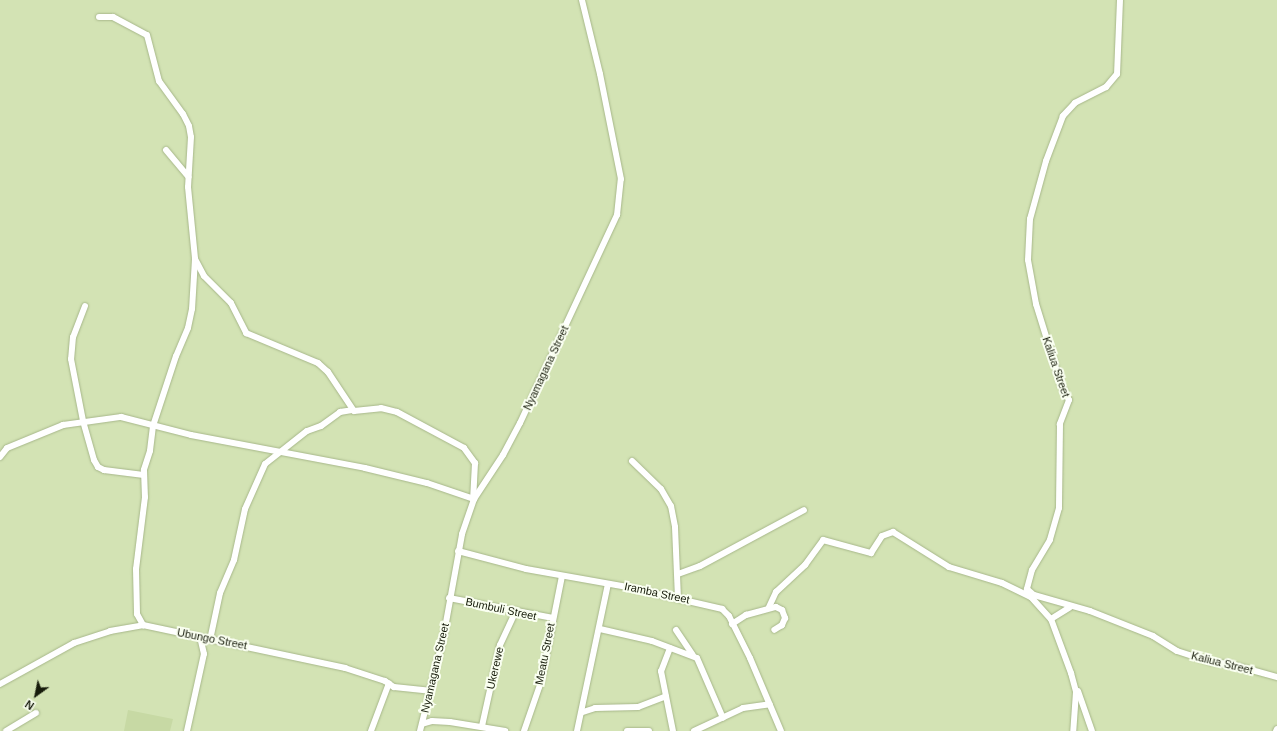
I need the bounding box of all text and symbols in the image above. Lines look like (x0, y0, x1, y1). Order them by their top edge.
street label: Nyamagana Street (521, 324, 571, 412)
street label: Kaliua Street (1040, 335, 1072, 399)
street label: Iramba Street (623, 580, 691, 606)
street label: Bumbuli Street (464, 595, 538, 623)
street label: Nyamagana Street (418, 622, 452, 714)
street label: Meatu Street (533, 622, 557, 686)
street label: Ubungo Street (176, 626, 248, 652)
street label: Ukerewe (484, 645, 506, 691)
street label: Kaliua Street (1190, 649, 1254, 677)
north arrow (16, 675, 56, 715)
text: N (23, 698, 36, 712)

